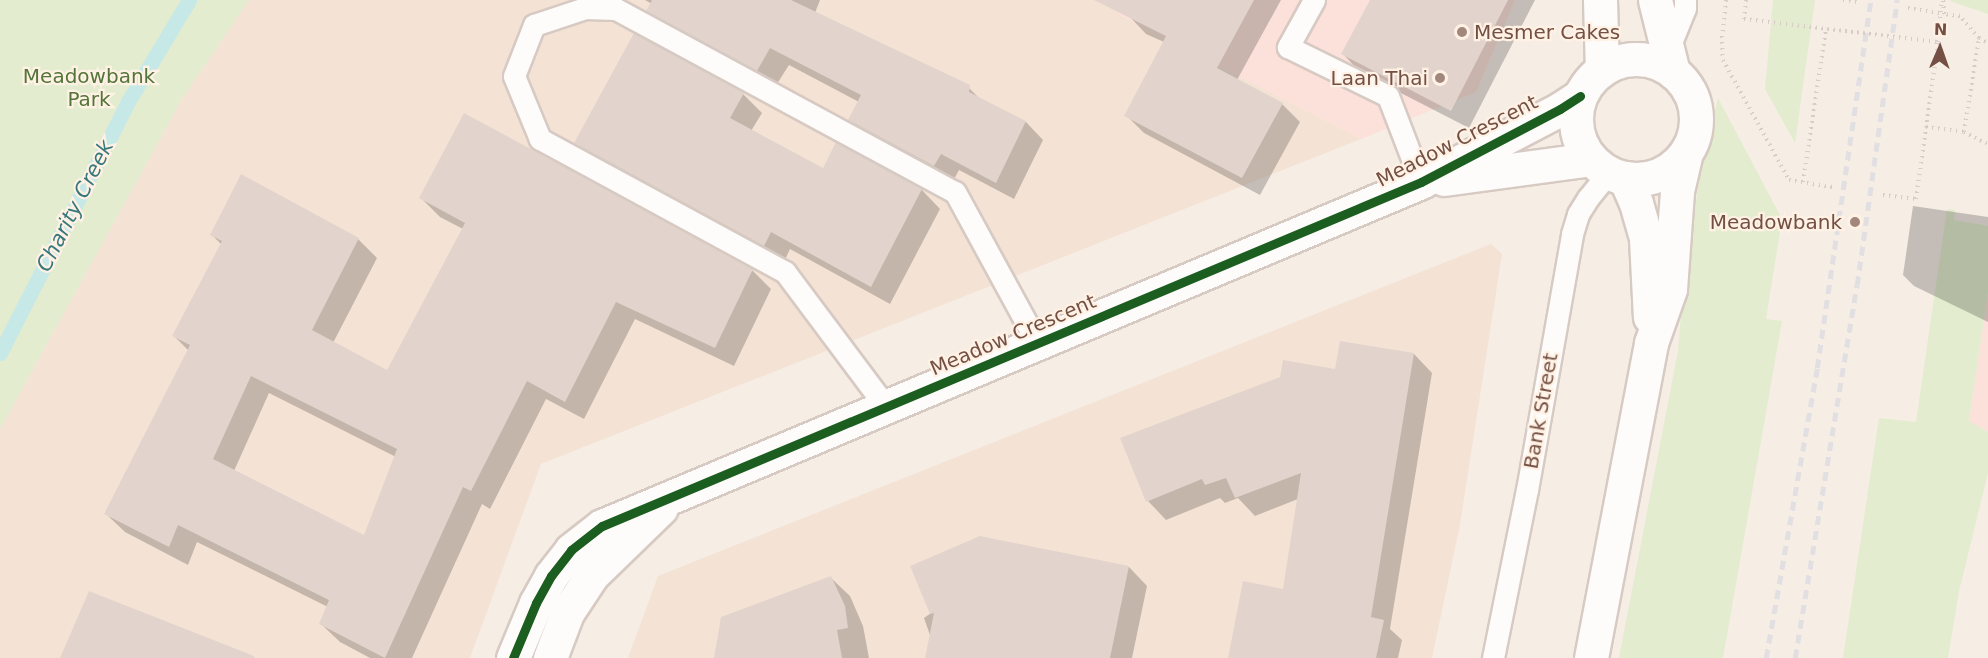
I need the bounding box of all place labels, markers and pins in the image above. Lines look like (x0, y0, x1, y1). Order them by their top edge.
place label: Mesmer Cakes (1474, 20, 1620, 44)
marker: Mesmer Cakes (1455, 25, 1469, 39)
place label: Laan Thai (1331, 66, 1428, 90)
marker: Laan Thai (1433, 71, 1447, 85)
place label: Meadowbank (1710, 210, 1842, 234)
marker: Meadowbank (1846, 213, 1864, 231)

